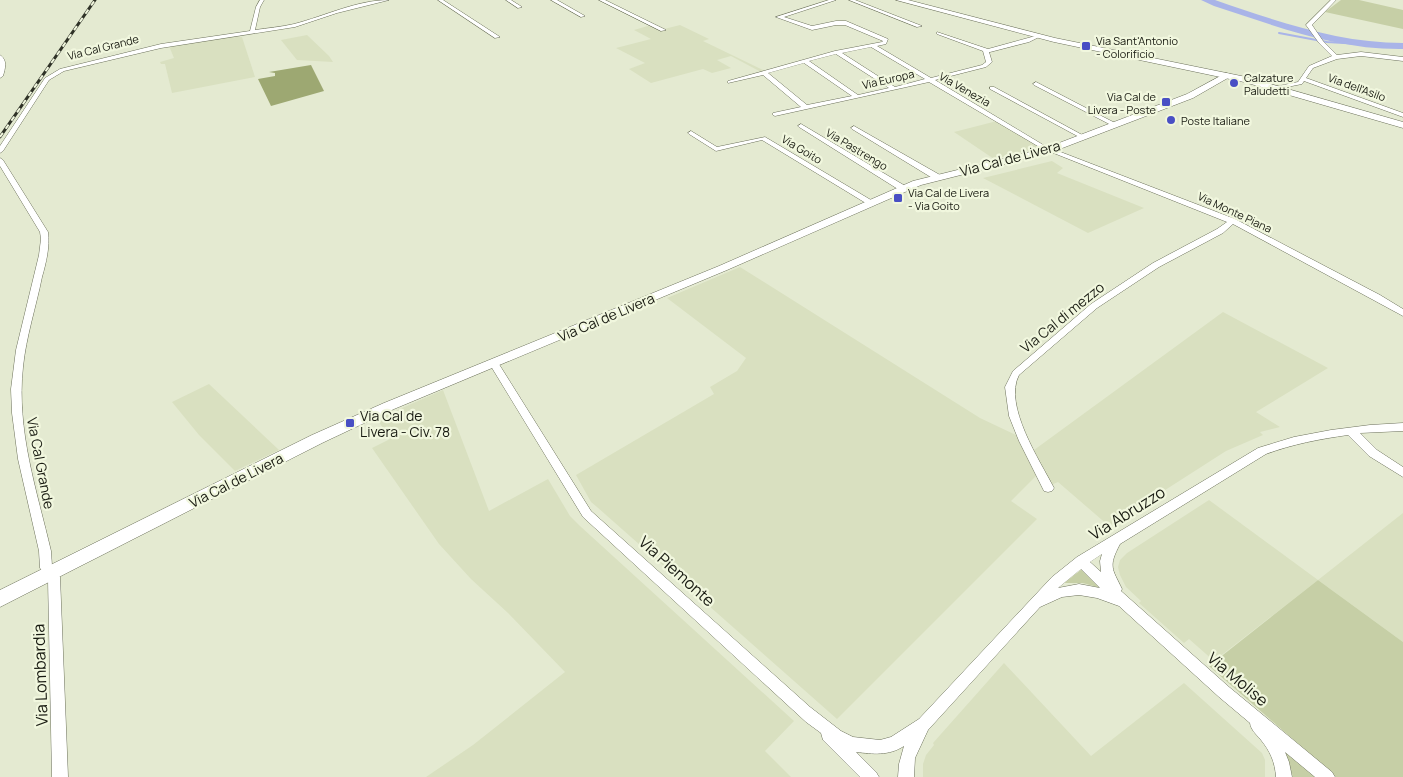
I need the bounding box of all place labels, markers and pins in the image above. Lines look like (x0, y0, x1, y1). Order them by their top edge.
place label: Via Sant'Antonio - Colorificio (1096, 33, 1178, 61)
marker: Via Sant'Antonio - Colorificio (1080, 40, 1092, 52)
place label: Calzature Paludetti (1244, 70, 1294, 98)
marker: Calzature Paludetti (1228, 77, 1240, 89)
place label: Via Cal de Livera - Poste (1088, 89, 1157, 117)
marker: Via Cal de Livera - Poste (1160, 96, 1172, 108)
place label: Poste Italiane (1181, 113, 1250, 128)
marker: Poste Italiane (1165, 114, 1177, 126)
place label: Via Cal de Livera - Via Goito (908, 185, 989, 213)
marker: Via Cal de Livera - Via Goito (892, 192, 904, 204)
place label: Via Cal de Livera - Civ. 78 (360, 406, 450, 441)
marker: Via Cal de Livera - Civ. 78 (344, 417, 356, 429)

